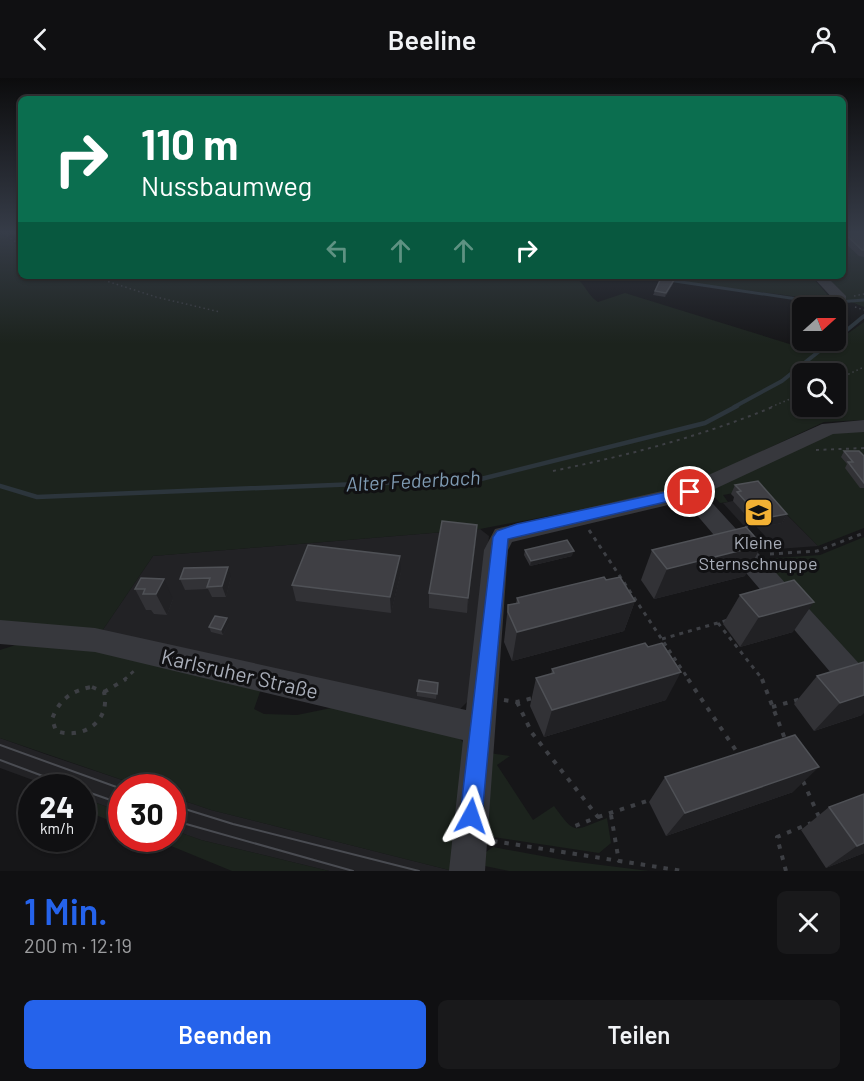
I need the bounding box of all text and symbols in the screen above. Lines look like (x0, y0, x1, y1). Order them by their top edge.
icon: back (24, 23, 57, 56)
text: Beeline (388, 23, 476, 55)
icon: person (807, 23, 840, 56)
text: 110 m (141, 118, 238, 168)
icon: right (42, 120, 120, 198)
text: Nussbaumweg (141, 169, 312, 201)
icon: left (321, 234, 354, 267)
icon: ahead (384, 234, 417, 267)
icon: ahead (447, 234, 480, 267)
icon: right (510, 234, 543, 267)
north arrow (792, 297, 846, 351)
map controls (792, 297, 846, 417)
button: search (792, 363, 846, 417)
water label: Alter Federbach (345, 464, 481, 496)
pin (664, 466, 715, 517)
icon: arrive (673, 475, 706, 508)
school or university icon: Kleine Sternschnuppe (742, 497, 774, 529)
place label: Kleine Sternschnuppe (698, 531, 818, 574)
street label: Karlsruher Straße (159, 643, 321, 703)
speed limit sign: 30 (108, 774, 186, 852)
position arrow (439, 784, 503, 848)
text: 24 (40, 788, 74, 824)
text: km/h (40, 819, 74, 837)
text: 1 Min. (24, 889, 108, 932)
button: close (777, 891, 840, 954)
text: 200 m · 12:19 (24, 933, 132, 957)
button: Beenden (24, 1000, 426, 1069)
button: Teilen (438, 1000, 840, 1069)

